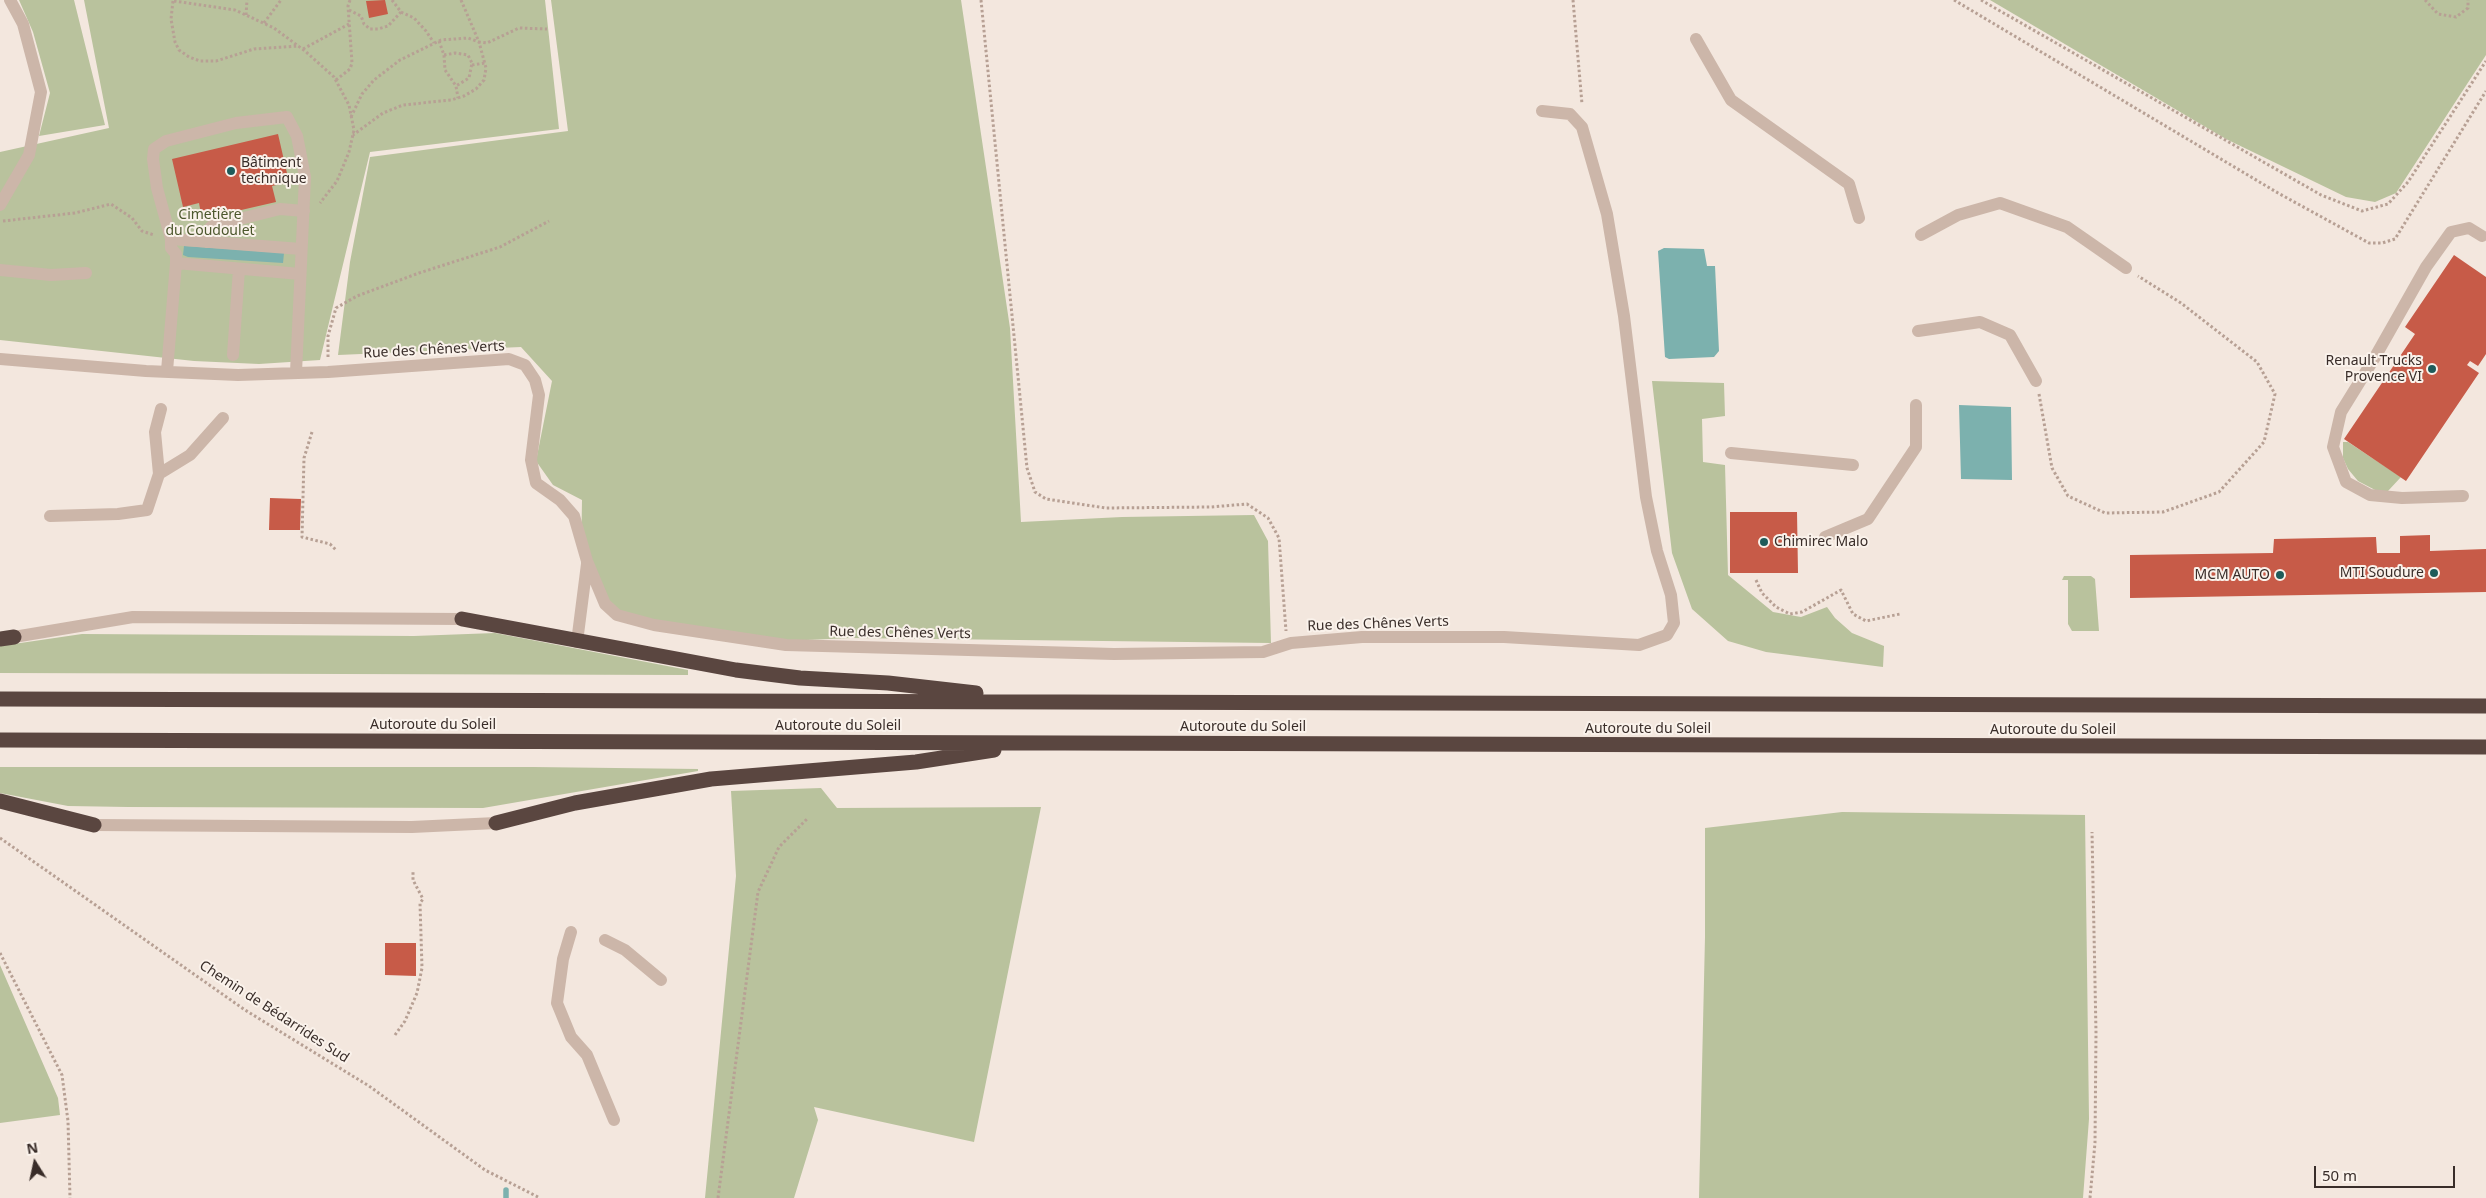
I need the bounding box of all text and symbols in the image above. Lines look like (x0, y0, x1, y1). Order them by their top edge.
place label: Bâtiment technique (241, 155, 307, 188)
marker: Bâtiment technique (225, 165, 237, 177)
park label: Cimetière du Coudoulet (165, 207, 255, 240)
street label: Rue des Chênes Verts (363, 338, 505, 362)
place label: Renault Trucks Provence VI (2326, 353, 2422, 386)
marker: Renault Trucks Provence VI (2426, 363, 2438, 375)
place label: Chimirec Malo (1774, 534, 1868, 550)
marker: Chimirec Malo (1758, 536, 1770, 548)
place label: MTI Soudure (2340, 565, 2424, 581)
place label: MCM AUTO (2194, 567, 2270, 583)
marker: MTI Soudure (2428, 567, 2440, 579)
marker: MCM AUTO (2274, 569, 2286, 581)
street label: Rue des Chênes Verts (1307, 613, 1449, 635)
street label: Rue des Chênes Verts (829, 623, 971, 643)
street label: Autoroute du Soleil (370, 717, 496, 733)
street label: Autoroute du Soleil (775, 718, 901, 734)
street label: Autoroute du Soleil (1180, 719, 1306, 735)
street label: Autoroute du Soleil (1585, 721, 1711, 737)
street label: Autoroute du Soleil (1990, 722, 2116, 738)
street label: Chemin de Bédarrides Sud (196, 957, 352, 1067)
text: N (25, 1137, 40, 1158)
north arrow (10, 1138, 60, 1188)
scale bar (2316, 1156, 2457, 1188)
text: 50 m (2322, 1165, 2357, 1185)

